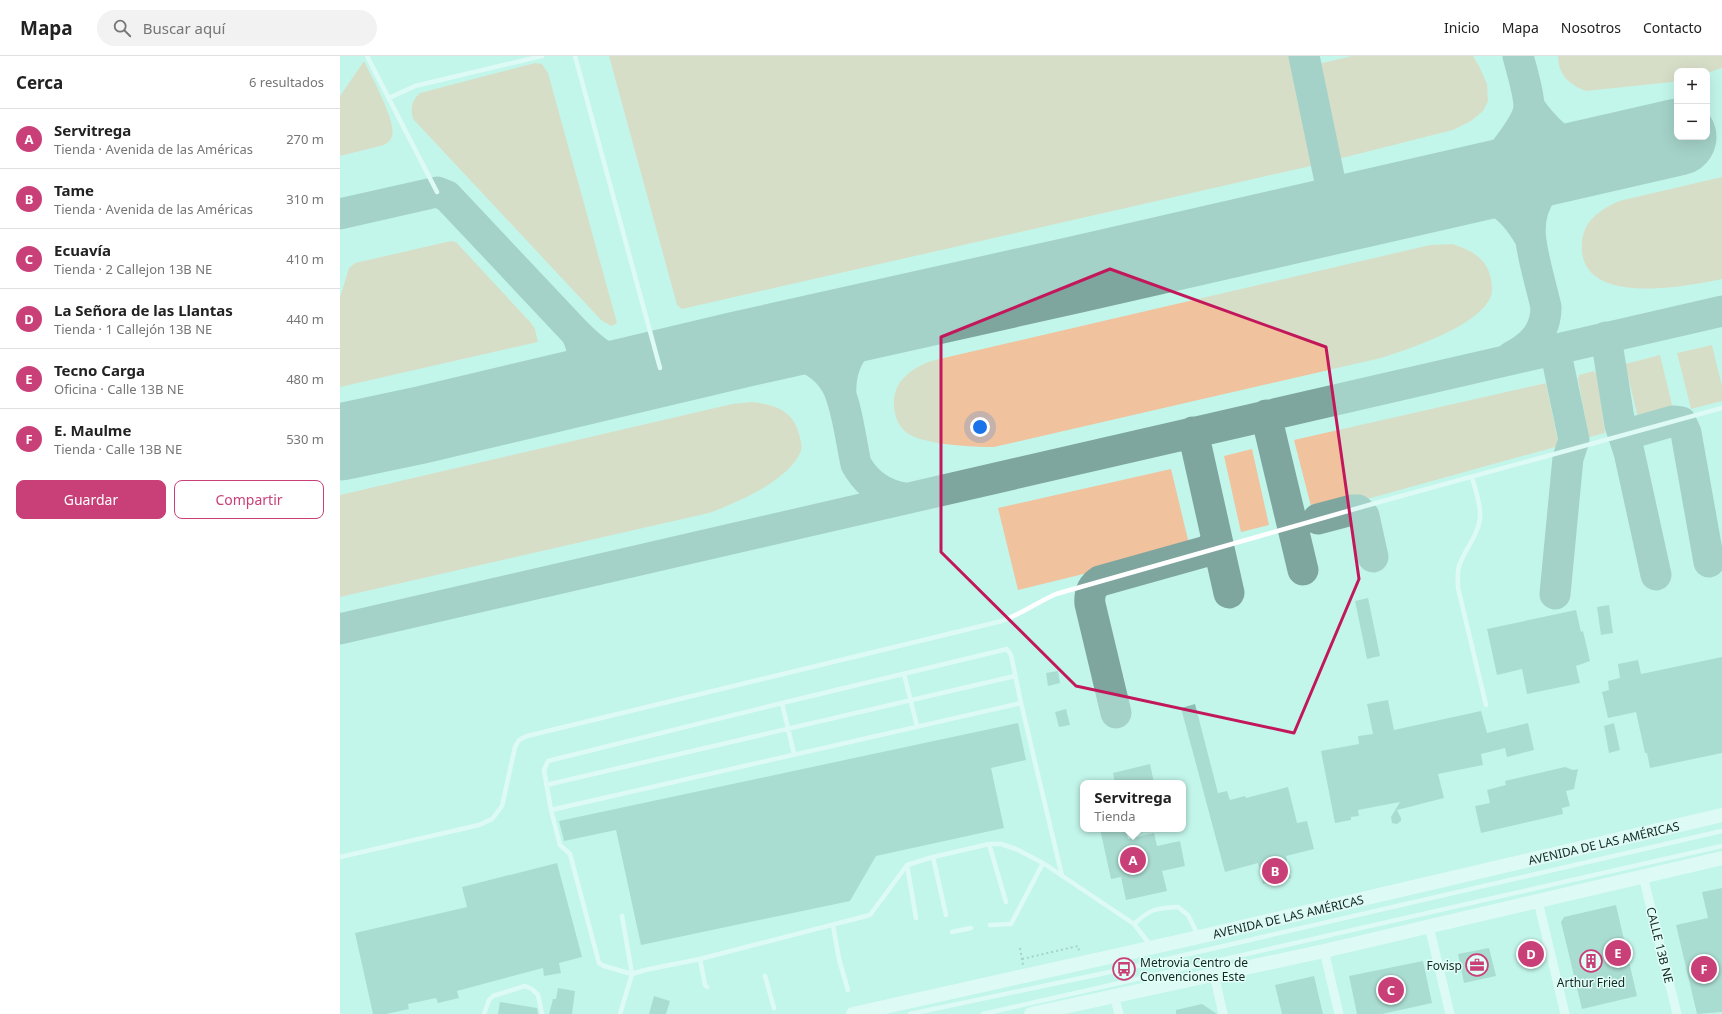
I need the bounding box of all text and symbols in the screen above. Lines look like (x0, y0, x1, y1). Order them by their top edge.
search box (97, 10, 377, 46)
text: Mapa (20, 15, 73, 41)
icon: search (111, 17, 133, 39)
text: Buscar aquí (143, 18, 225, 38)
text: Inicio (1444, 18, 1480, 37)
text: Mapa (1502, 18, 1539, 37)
text: Nosotros (1561, 18, 1621, 37)
text: Contacto (1643, 18, 1702, 37)
map controls (1674, 68, 1710, 140)
button: + (1674, 68, 1710, 104)
text: Cerca (16, 71, 63, 94)
text: 6 resultados (249, 73, 324, 91)
button: − (1674, 104, 1710, 140)
text: Servitrega (54, 120, 131, 140)
text: A (25, 130, 34, 148)
text: 270 m (286, 130, 324, 148)
text: Tienda · Avenida de las Américas (54, 140, 253, 158)
text: Tame (54, 180, 94, 200)
text: B (25, 190, 33, 208)
text: 310 m (286, 190, 324, 208)
text: Tienda · Avenida de las Américas (54, 200, 253, 218)
text: Ecuavía (54, 240, 111, 260)
text: C (25, 250, 33, 268)
text: 410 m (286, 250, 324, 268)
text: Tienda · 2 Callejon 13B NE (54, 260, 212, 278)
text: La Señora de las Llantas (54, 300, 233, 320)
text: D (24, 310, 34, 328)
text: 440 m (286, 310, 324, 328)
text: Tienda · 1 Callejón 13B NE (54, 320, 212, 338)
text: Tecno Carga (54, 360, 145, 380)
text: E (25, 370, 33, 388)
text: 480 m (286, 370, 324, 388)
text: Oficina · Calle 13B NE (54, 380, 184, 398)
your location (970, 417, 990, 437)
text: E. Maulme (54, 420, 131, 440)
text: F (25, 430, 33, 448)
text: 530 m (286, 430, 324, 448)
text: Tienda · Calle 13B NE (54, 440, 182, 458)
button: Guardar (16, 480, 166, 519)
button: Compartir (174, 480, 324, 519)
popup (1080, 780, 1186, 832)
text: Servitrega (1094, 787, 1172, 807)
text: Tienda (1094, 807, 1136, 825)
street label: AVENIDA DE LAS AMÉRICAS (1526, 817, 1681, 868)
pin: A (1120, 845, 1146, 875)
pin: B (1262, 856, 1288, 886)
street label: AVENIDA DE LAS AMÉRICAS (1211, 890, 1366, 942)
street label: CALLE 13B NE (1642, 905, 1678, 985)
pin: E (1605, 938, 1631, 968)
pin: D (1518, 939, 1544, 969)
building icon: Arthur Fried (1578, 948, 1604, 974)
office icon: Fovisp (1464, 952, 1490, 978)
place label: Metrovia Centro de Convenciones Este (1140, 954, 1248, 985)
pin: F (1691, 954, 1717, 984)
bus stop icon: Metrovia Centro de Convenciones Este (1111, 956, 1137, 982)
place label: Fovisp (1426, 957, 1462, 974)
place label: Arthur Fried (1557, 974, 1625, 991)
pin: C (1378, 975, 1404, 1005)

